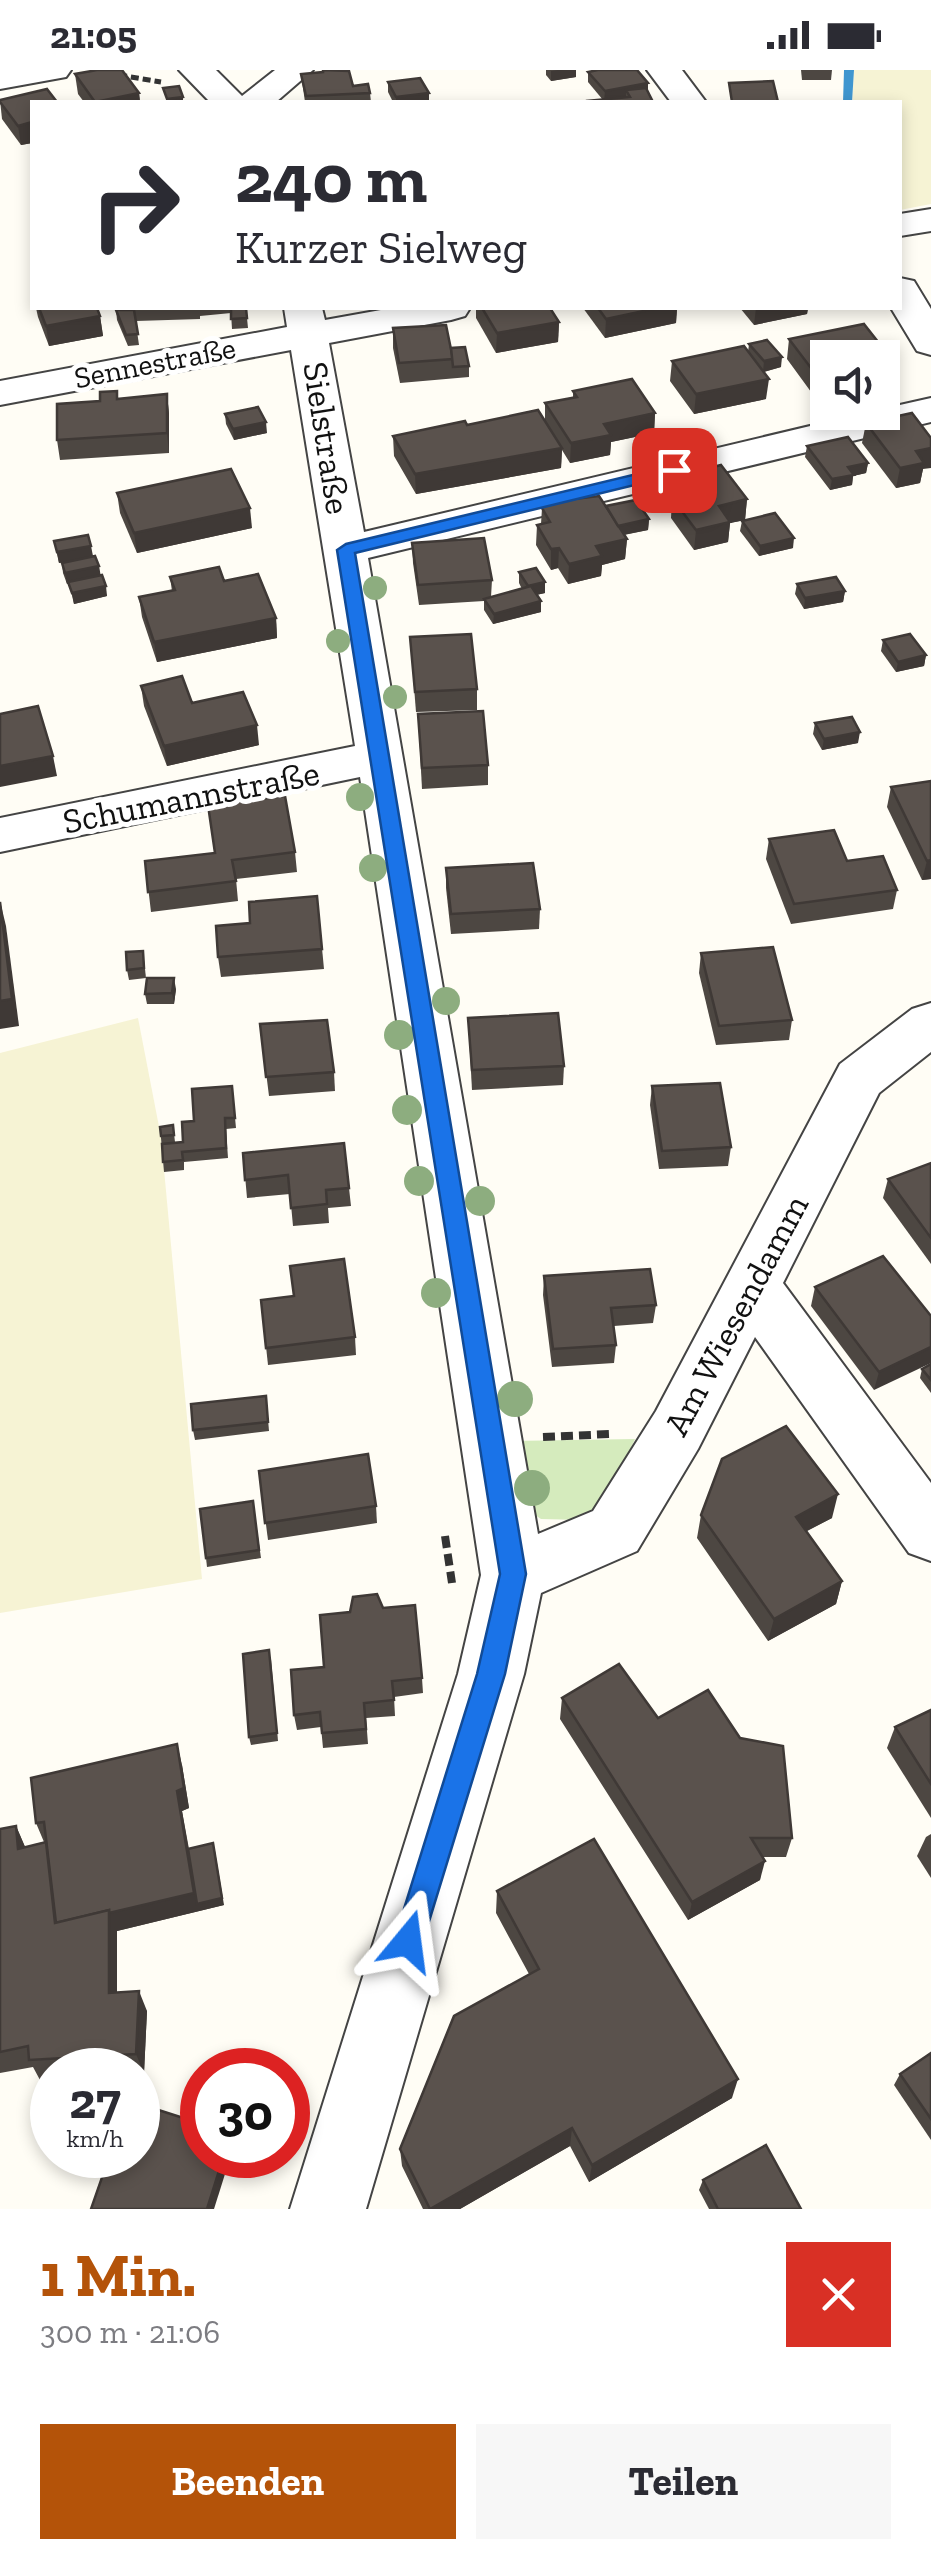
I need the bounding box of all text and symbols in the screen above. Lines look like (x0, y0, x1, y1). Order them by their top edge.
text: 21:05 (50, 12, 137, 58)
text: 240 m (235, 136, 427, 220)
icon: right (70, 140, 200, 270)
text: Kurzer Sielweg (235, 221, 527, 275)
street label: Sennestraße (71, 330, 239, 396)
map controls (810, 340, 900, 430)
button: sound (810, 340, 900, 430)
street label: Sielstraße (294, 359, 360, 517)
pin (632, 428, 717, 513)
icon: arrive (647, 443, 702, 498)
street label: Schumannstraße (59, 752, 323, 842)
street label: Am Wiesendamm (655, 1188, 817, 1442)
position arrow (356, 1889, 460, 1993)
speed limit sign: 30 (180, 2048, 310, 2178)
text: 27 (69, 2071, 121, 2131)
text: km/h (66, 2123, 124, 2153)
text: 1 Min. (40, 2239, 196, 2311)
button: close (786, 2242, 891, 2347)
text: 300 m · 21:06 (40, 2313, 220, 2351)
button: Beenden (40, 2424, 456, 2539)
button: Teilen (476, 2424, 891, 2539)

